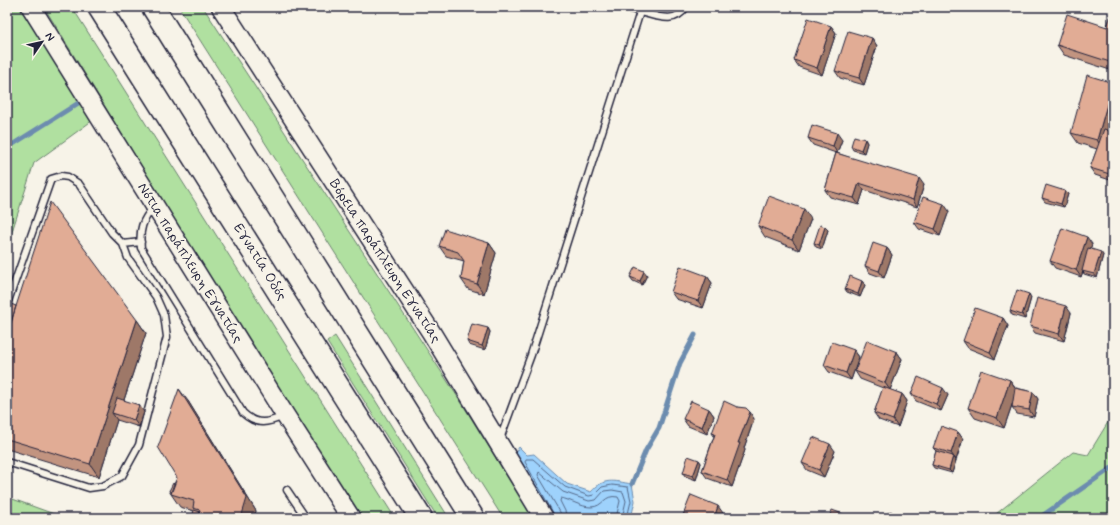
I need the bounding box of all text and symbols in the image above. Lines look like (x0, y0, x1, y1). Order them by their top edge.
north arrow (22, 22, 62, 62)
text: N (42, 30, 57, 44)
street label: Βόρεια παράπλευρη Εγνατίας (325, 176, 445, 346)
street label: Νότια παράπλευρη Εγνατίας (133, 180, 247, 346)
street label: Εγνατία Οδός (229, 220, 291, 304)

